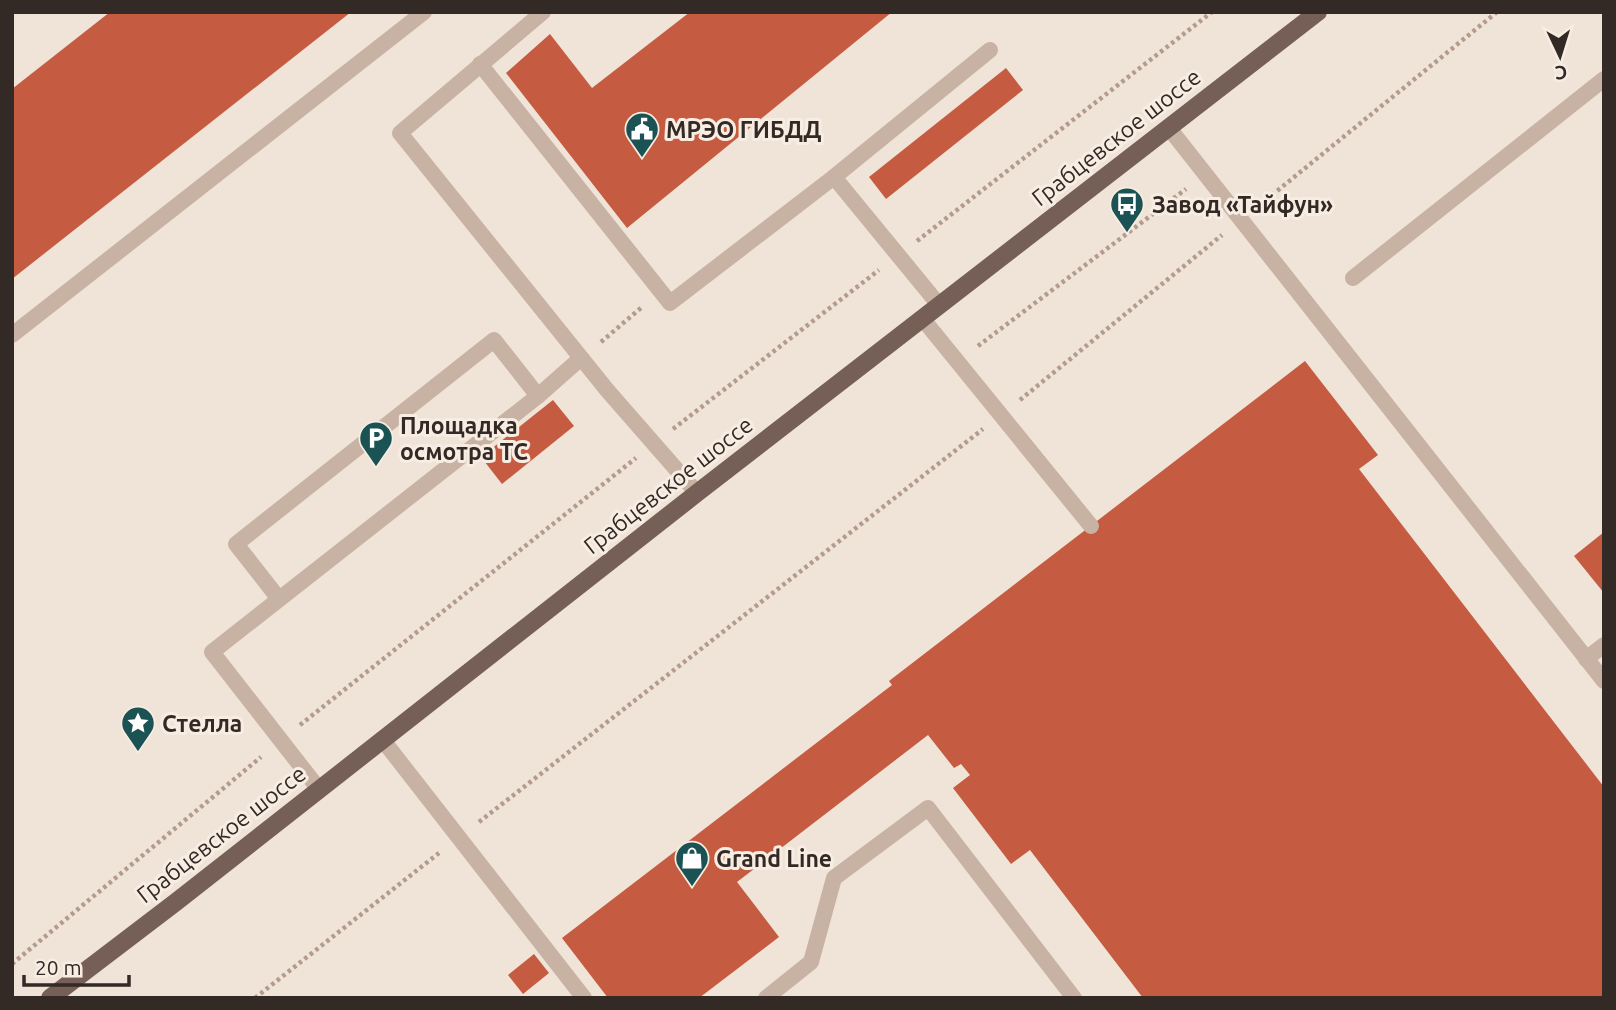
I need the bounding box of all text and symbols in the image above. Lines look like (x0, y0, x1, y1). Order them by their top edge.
north arrow (1525, 21, 1595, 91)
text: С (1554, 62, 1568, 84)
street label: Грабцевское шоссе (1027, 63, 1205, 211)
public building icon: МРЭО ГИБДД (623, 110, 661, 159)
place label: МРЭО ГИБДД (666, 117, 821, 142)
bus stop icon: Завод «Тайфун» (1108, 185, 1146, 234)
place label: Завод «Тайфун» (1152, 192, 1333, 217)
street label: Грабцевское шоссе (579, 411, 757, 559)
place label: Площадка осмотра ТС (400, 413, 528, 464)
parking icon: Площадка осмотра ТС (357, 419, 395, 468)
place icon: Стелла (119, 704, 157, 753)
place label: Стелла (162, 711, 242, 736)
street label: Грабцевское шоссе (132, 760, 310, 908)
shop icon: Grand Line (673, 839, 711, 888)
place label: Grand Line (716, 846, 832, 871)
scale bar (24, 944, 130, 988)
text: 20 m (35, 955, 82, 979)

